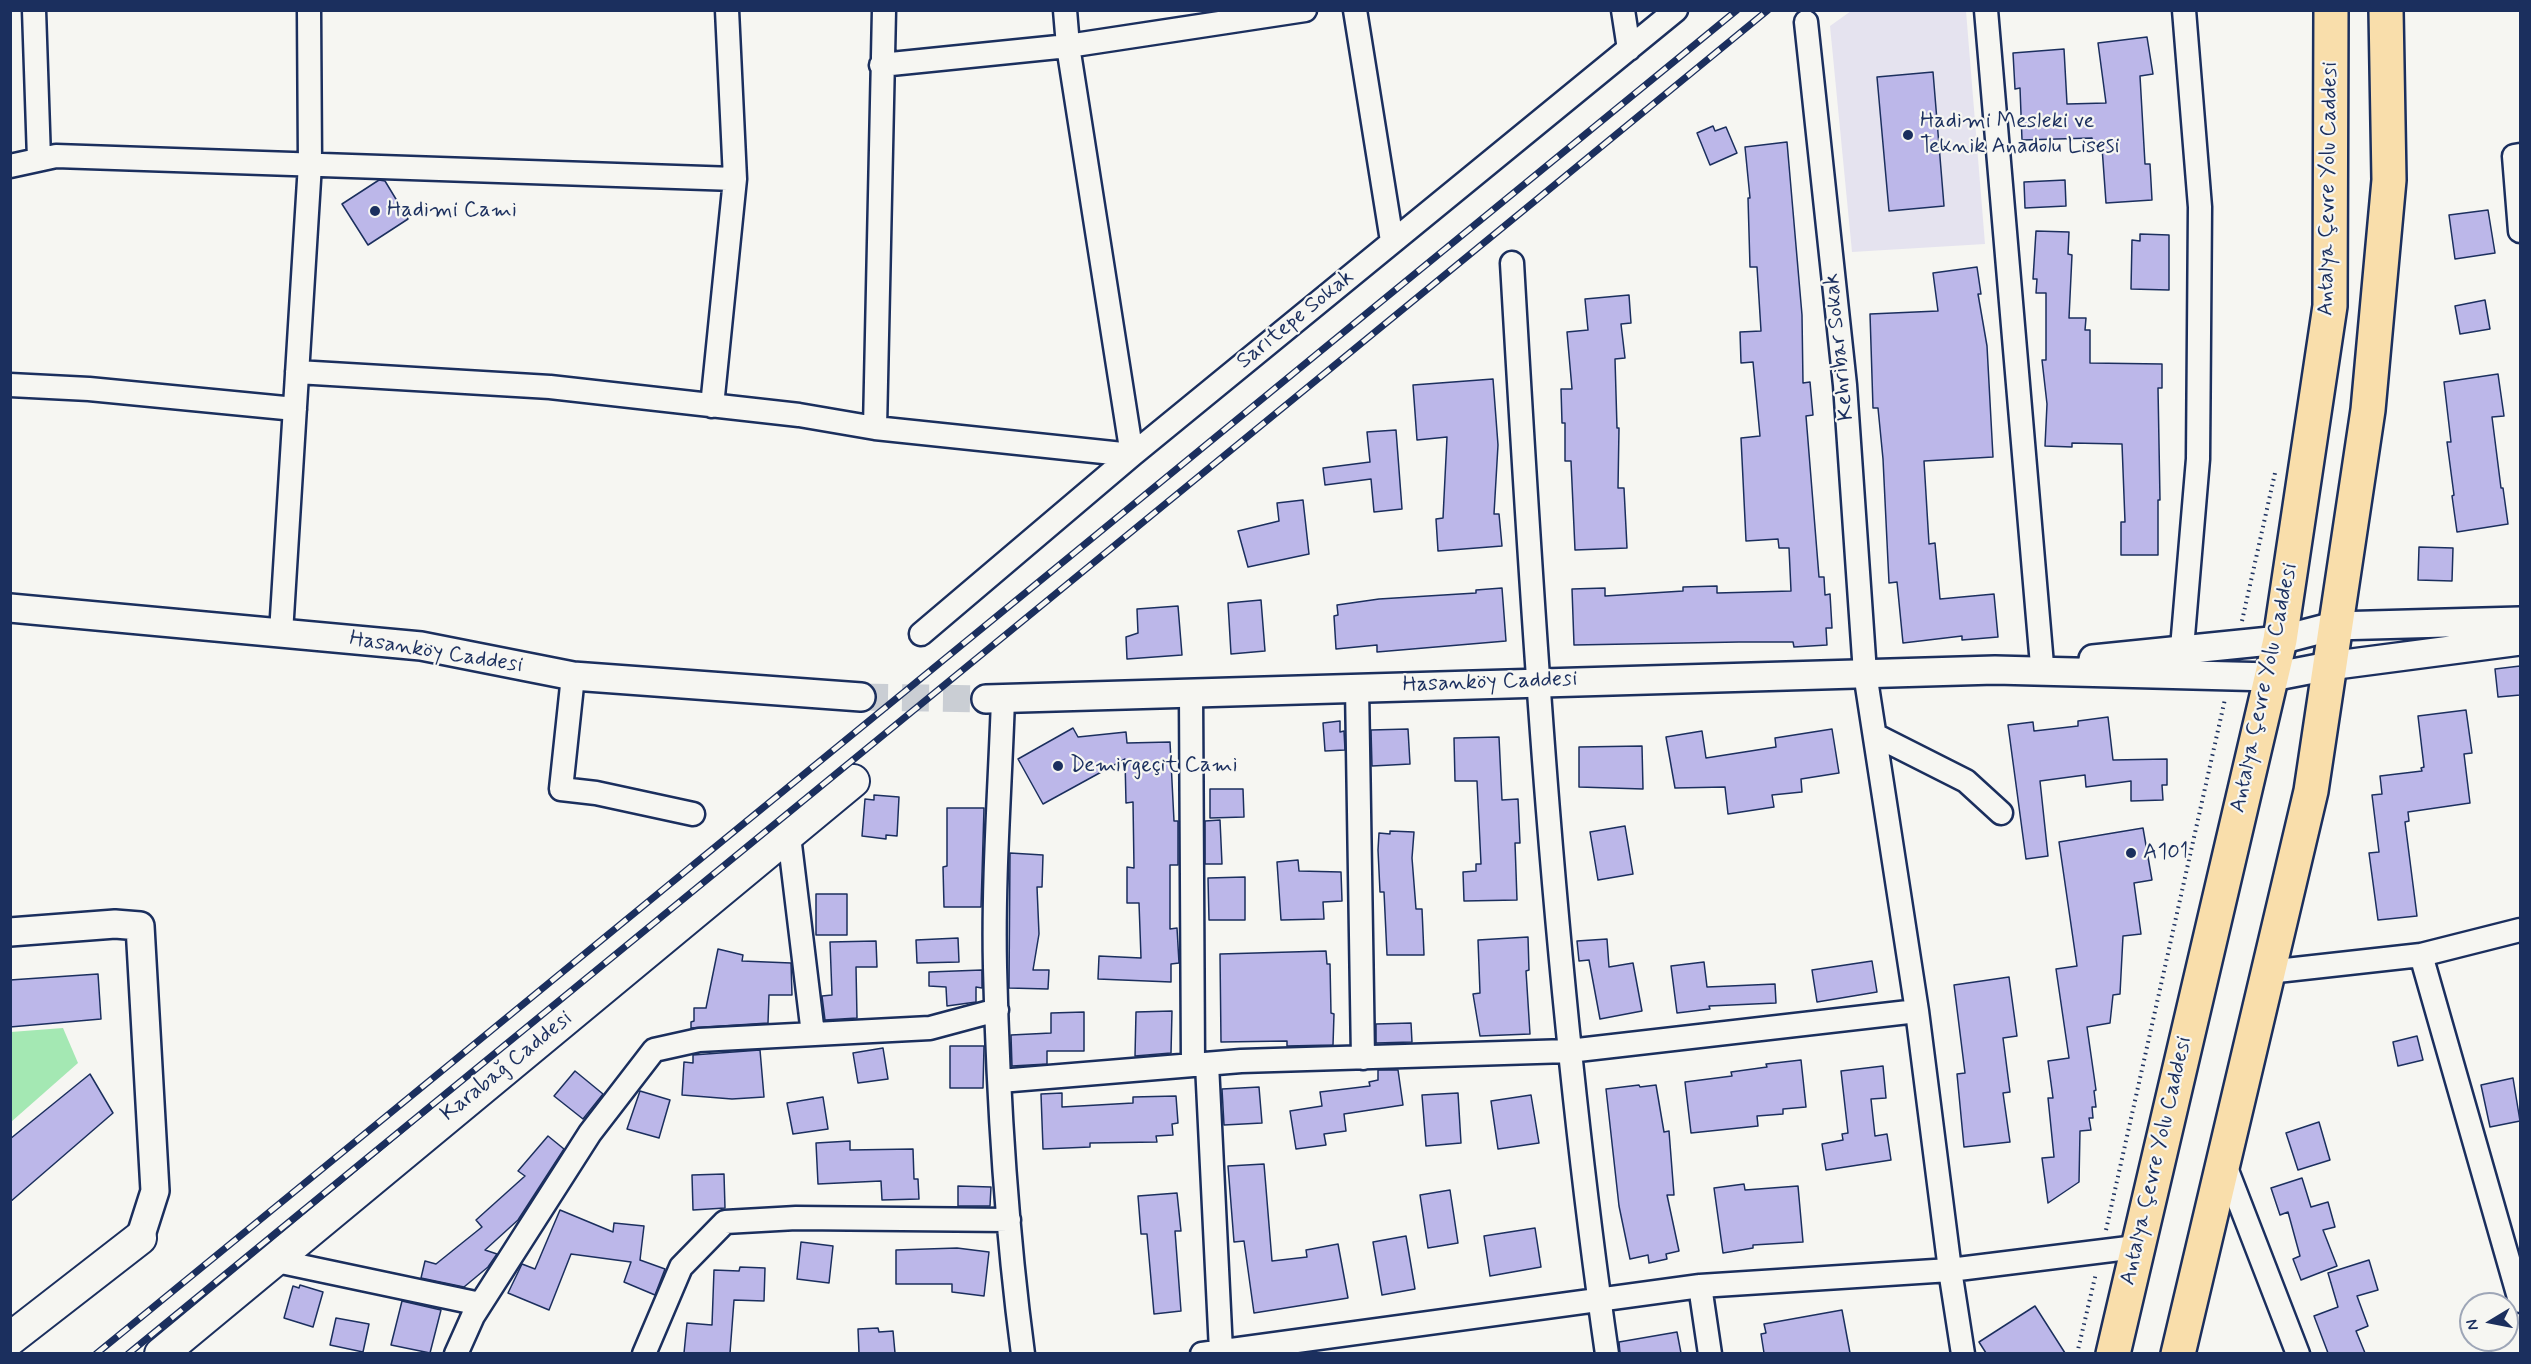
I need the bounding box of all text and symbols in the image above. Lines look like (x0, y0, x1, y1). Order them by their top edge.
street label: Antalya Çevre Yolu Caddesi (2314, 62, 2344, 316)
place label: Hadimi Mesleki ve Teknik Anadolu Lisesi (1920, 109, 2119, 160)
marker: Hadimi Mesleki ve Teknik Anadolu Lisesi (1901, 128, 1915, 142)
place label: Hadimi Cami (387, 198, 517, 224)
marker: Hadimi Cami (368, 204, 382, 218)
street label: Sarıtepe Sokak (1232, 265, 1360, 375)
street label: Kehribar Sokak (1819, 272, 1861, 422)
street label: Antalya Çevre Yolu Caddesi (2226, 561, 2304, 815)
street label: Hasanköy Caddesi (347, 626, 525, 680)
street label: Hasanköy Caddesi (1402, 667, 1578, 699)
place label: Demirgeçit Cami (1070, 753, 1238, 779)
marker: Demirgeçit Cami (1051, 759, 1065, 773)
place label: A101 (2143, 840, 2188, 866)
marker: A101 (2124, 846, 2138, 860)
street label: Karabağ Caddesi (436, 1006, 578, 1128)
street label: Antalya Çevre Yolu Caddesi (2116, 1034, 2198, 1288)
north arrow (2459, 1292, 2519, 1352)
text: N (2461, 1318, 2484, 1332)

